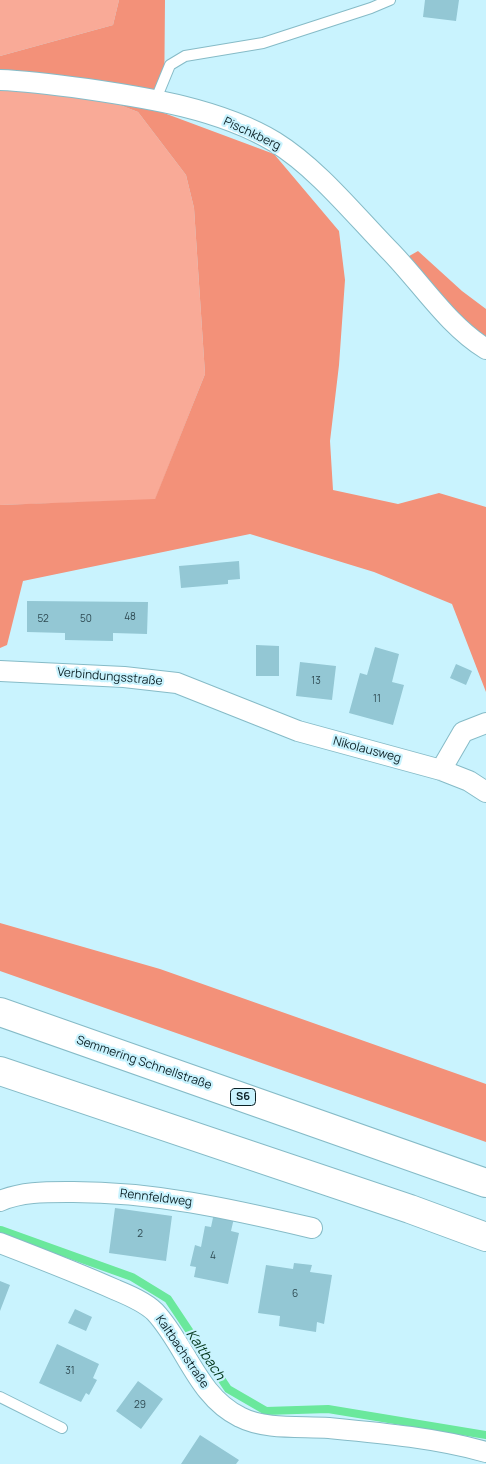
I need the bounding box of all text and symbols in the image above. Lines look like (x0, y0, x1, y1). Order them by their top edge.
street label: Pischkberg (221, 115, 283, 153)
house number: 48 (124, 611, 136, 623)
house number: 52 (37, 613, 49, 625)
house number: 50 (80, 613, 92, 625)
street label: Verbindungsstraße (57, 665, 163, 689)
house number: 13 (311, 675, 321, 687)
house number: 11 (373, 693, 381, 705)
street label: Nikolausweg (331, 734, 403, 766)
street label: Semmering Schnellstraße (74, 1033, 214, 1093)
road number: S6 (230, 1088, 256, 1106)
street label: Rennfeldweg (119, 1186, 193, 1210)
house number: 2 (137, 1228, 143, 1240)
house number: 4 (210, 1250, 216, 1262)
house number: 6 (292, 1288, 298, 1300)
street label: Kaltbachstraße (152, 1313, 212, 1391)
water label: Kaltbach (182, 1327, 228, 1383)
house number: 31 (65, 1365, 75, 1377)
house number: 29 (134, 1399, 146, 1411)

